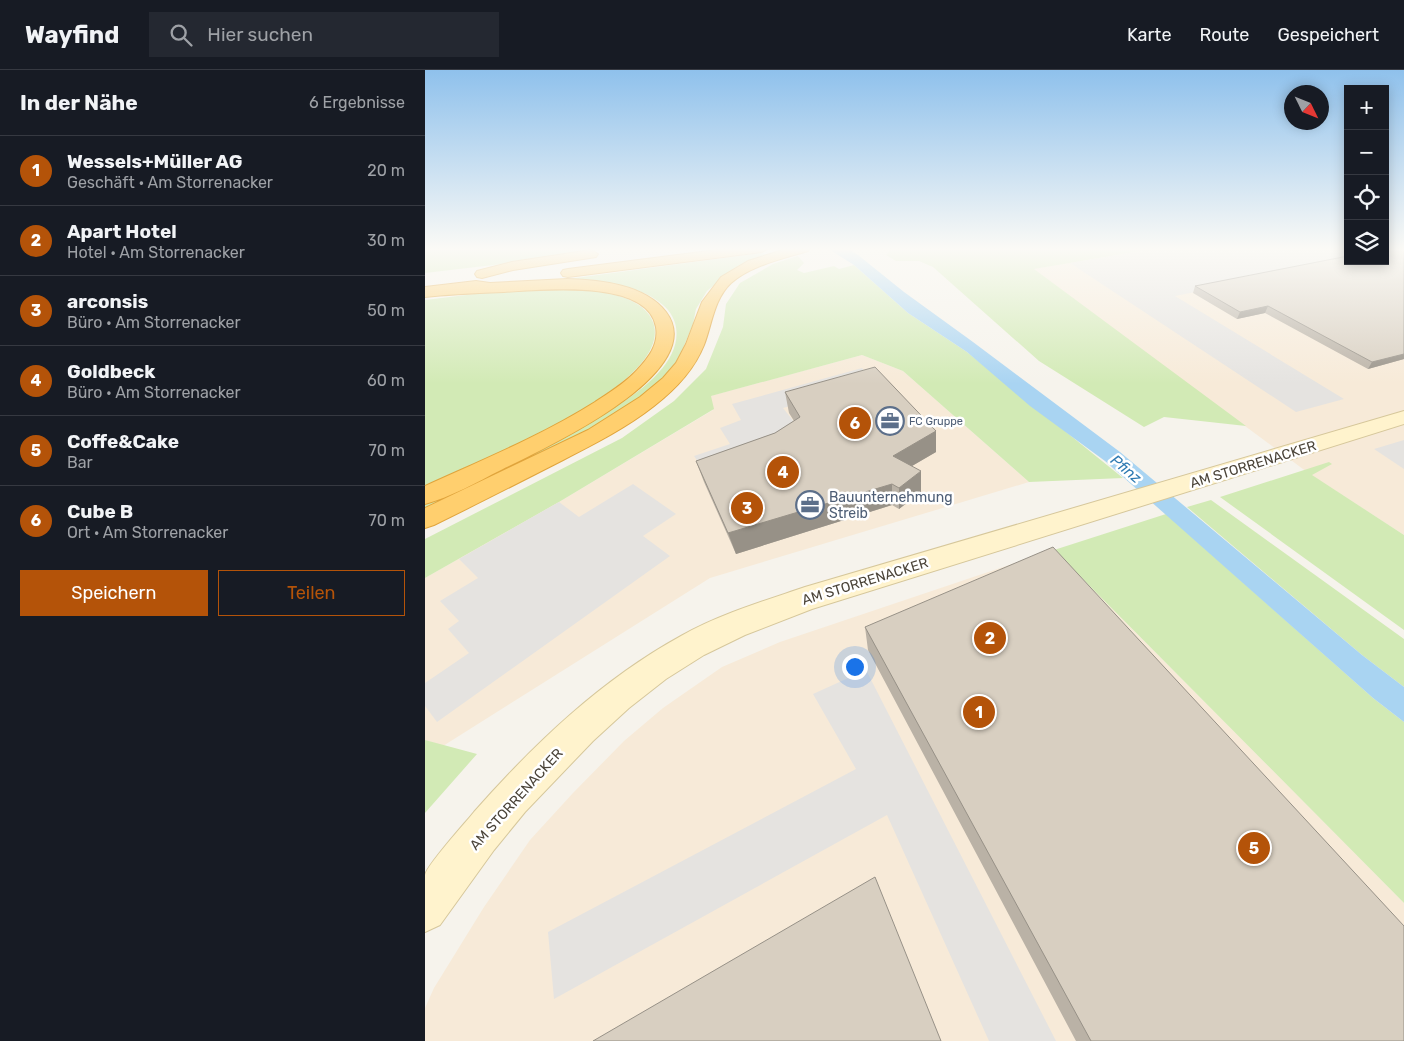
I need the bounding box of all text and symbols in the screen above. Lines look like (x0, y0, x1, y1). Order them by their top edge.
search box (149, 12, 499, 57)
text: Wayfind (25, 21, 119, 49)
icon: search (167, 21, 195, 49)
text: Hier suchen (207, 23, 313, 46)
text: Karte (1127, 24, 1171, 46)
text: Route (1199, 24, 1249, 46)
text: Gespeichert (1277, 24, 1379, 46)
north arrow (1284, 85, 1329, 130)
map controls (1344, 85, 1389, 265)
button: + (1344, 85, 1389, 130)
text: In der Nähe (20, 90, 138, 115)
text: 6 Ergebnisse (309, 93, 405, 112)
button: − (1344, 130, 1389, 175)
text: Wessels+Müller AG (67, 150, 242, 173)
text: 1 (32, 161, 40, 180)
text: 20 m (367, 161, 405, 180)
text: Geschäft · Am Storrenacker (67, 173, 273, 192)
button: locate (1344, 175, 1389, 220)
text: Apart Hotel (67, 220, 177, 243)
button: layers (1344, 220, 1389, 265)
text: 2 (31, 231, 41, 250)
text: 30 m (367, 231, 405, 250)
text: Hotel · Am Storrenacker (67, 243, 245, 262)
text: arconsis (67, 290, 148, 313)
text: 3 (31, 301, 41, 320)
text: 50 m (367, 301, 405, 320)
text: Büro · Am Storrenacker (67, 313, 241, 332)
text: Goldbeck (67, 360, 155, 383)
text: 4 (31, 371, 41, 390)
text: 60 m (367, 371, 405, 390)
text: Büro · Am Storrenacker (67, 383, 241, 402)
pin: 6 (839, 404, 871, 442)
office icon: FC Gruppe (875, 406, 905, 436)
place label: FC Gruppe (909, 415, 963, 428)
text: Coffe&Cake (67, 430, 179, 453)
street label: AM STORRENACKER (1188, 437, 1318, 492)
text: 5 (31, 441, 41, 460)
text: 70 m (368, 441, 405, 460)
water label: Pfinz (1107, 451, 1145, 487)
text: Bar (67, 453, 93, 472)
pin: 4 (767, 453, 799, 491)
pin: 3 (731, 489, 763, 527)
place label: Bauunternehmung Streib (829, 489, 953, 522)
office icon: Bauunternehmung Streib (795, 490, 825, 520)
text: Cube B (67, 500, 133, 523)
text: 6 (31, 511, 41, 530)
text: 70 m (368, 511, 405, 530)
text: Ort · Am Storrenacker (67, 523, 228, 542)
street label: AM STORRENACKER (800, 554, 930, 609)
button: Speichern (20, 570, 208, 616)
button: Teilen (218, 570, 405, 616)
pin: 2 (974, 619, 1006, 657)
your location (842, 654, 868, 680)
pin: 1 (963, 693, 995, 731)
street label: AM STORRENACKER (466, 745, 567, 854)
pin: 5 (1238, 829, 1270, 867)

